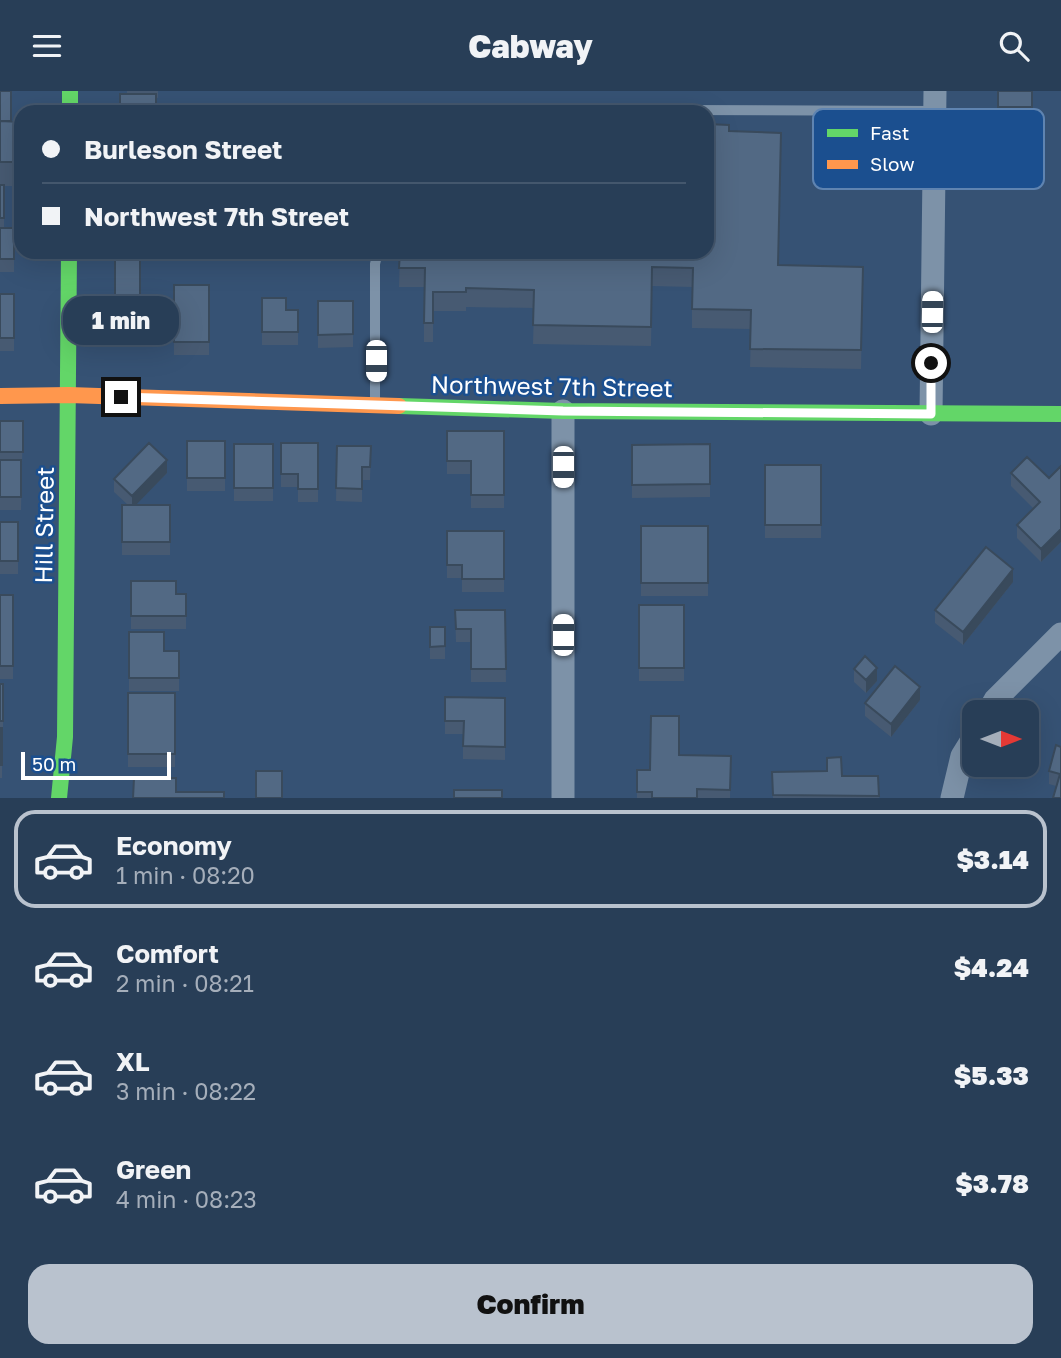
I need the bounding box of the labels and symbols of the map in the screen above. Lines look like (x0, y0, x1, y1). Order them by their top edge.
legend (813, 109, 1044, 189)
text: Fast (870, 121, 909, 144)
text: Slow (870, 152, 915, 175)
car (922, 291, 943, 333)
callout: 1 min (63, 295, 179, 345)
car (366, 340, 387, 382)
route start (915, 347, 947, 379)
street label: Northwest 7th Street (431, 369, 673, 402)
route end (105, 381, 137, 413)
car (553, 446, 574, 488)
street label: Hill Street (28, 466, 59, 584)
car (553, 614, 574, 656)
north arrow (962, 700, 1040, 777)
scale bar (21, 749, 172, 781)

